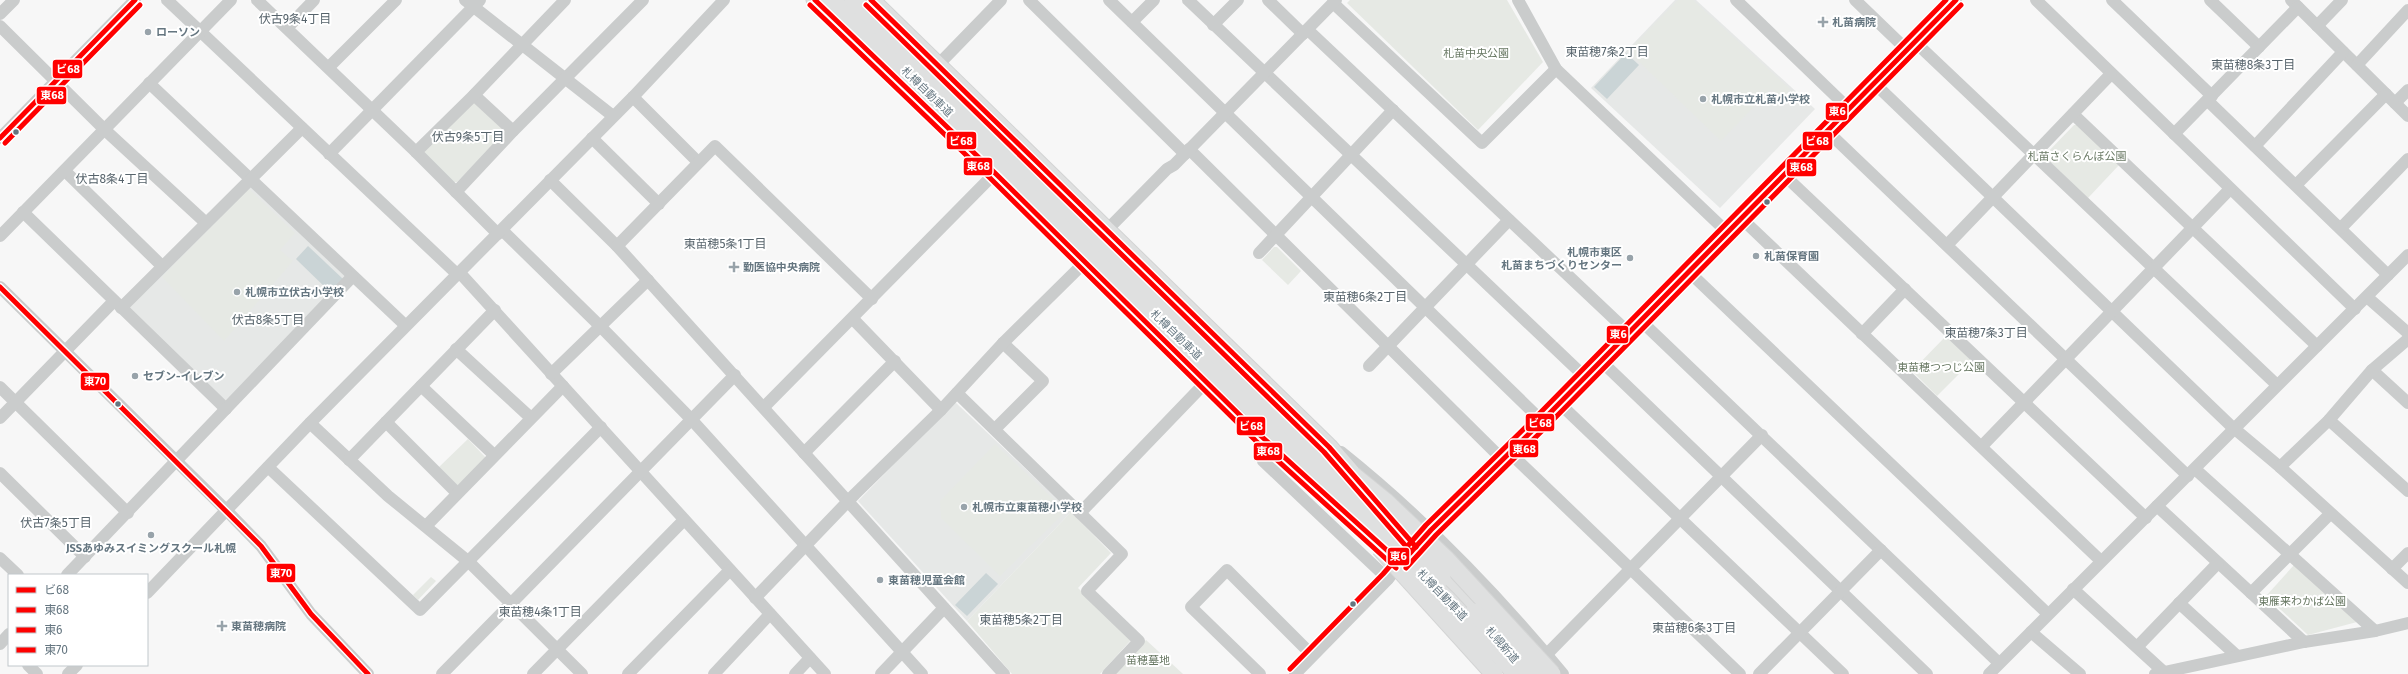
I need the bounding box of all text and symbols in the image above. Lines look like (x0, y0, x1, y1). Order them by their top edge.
district label: 伏古9条4丁目 (259, 12, 331, 26)
marker: 札苗病院 (1817, 16, 1829, 28)
place label: 札苗病院 (1832, 16, 1876, 29)
place label: ローソン (156, 26, 200, 39)
marker: ローソン (143, 27, 153, 37)
district label: 東苗穂7条2丁目 (1565, 45, 1649, 59)
park label: 札苗中央公園 (1443, 47, 1509, 60)
district label: 東苗穂8条3丁目 (2211, 58, 2295, 72)
line badge: ビ68 (52, 59, 83, 79)
text: ビ68 (56, 63, 80, 76)
street label: 札樽自動車道 (899, 64, 955, 120)
line badge: 東68 (36, 86, 67, 105)
text: 東68 (40, 89, 64, 102)
place label: 札幌市立札苗小学校 (1711, 93, 1810, 106)
marker: 札幌市立札苗小学校 (1698, 94, 1708, 104)
line badge: 東6 (1825, 102, 1848, 121)
text: 東6 (1828, 105, 1846, 118)
unlabelled marker (11, 127, 21, 137)
district label: 伏古9条5丁目 (432, 130, 504, 144)
line badge: ビ68 (946, 131, 977, 150)
line badge: ビ68 (1802, 131, 1833, 151)
text: ビ68 (949, 135, 973, 148)
text: ビ68 (1805, 135, 1829, 148)
park label: 札苗さくらんぼ公園 (2028, 150, 2127, 163)
line badge: 東68 (963, 157, 993, 176)
line badge: 東68 (1786, 158, 1817, 177)
text: 東68 (966, 160, 990, 173)
text: 東68 (1789, 161, 1813, 174)
district label: 伏古8条4丁目 (76, 172, 149, 186)
unlabelled marker (1762, 197, 1772, 207)
district label: 東苗穂5条1丁目 (683, 237, 767, 251)
place label: 札幌市東区 札苗まちづくりセンター (1501, 246, 1622, 272)
place label: 札苗保育園 (1764, 250, 1819, 263)
marker: 札苗保育園 (1751, 251, 1761, 261)
marker: 札幌市東区 札苗まちづくりセンター (1625, 253, 1635, 263)
marker: 勤医協中央病院 (728, 261, 740, 273)
place label: 勤医協中央病院 (743, 261, 820, 274)
place label: 札幌市立伏古小学校 (245, 286, 344, 299)
marker: 札幌市立伏古小学校 (232, 287, 242, 297)
district label: 東苗穂6条2丁目 (1323, 290, 1407, 304)
street label: 札樽自動車道 (1148, 307, 1204, 363)
district label: 伏古8条5丁目 (232, 313, 304, 327)
line badge: 東6 (1606, 325, 1629, 344)
district label: 東苗穂7条3丁目 (1944, 326, 2028, 340)
text: 東6 (1609, 328, 1627, 341)
park label: 東苗穂つつじ公園 (1897, 361, 1985, 374)
place label: セブン-イレブン (143, 370, 224, 383)
marker: セブン-イレブン (130, 371, 140, 381)
line badge: 東70 (80, 372, 110, 391)
text: 東70 (84, 375, 107, 388)
unlabelled marker (113, 399, 123, 409)
line badge: ビ68 (1525, 413, 1555, 432)
line badge: ビ68 (1236, 416, 1266, 436)
text: ビ68 (1528, 417, 1552, 430)
text: ビ68 (1239, 420, 1263, 433)
line badge: 東68 (1509, 439, 1539, 458)
line badge: 東68 (1253, 442, 1283, 461)
text: 東68 (1512, 443, 1536, 456)
text: 東68 (1256, 445, 1280, 458)
place label: 札幌市立東苗穂小学校 (972, 501, 1082, 514)
marker: 札幌市立東苗穂小学校 (959, 502, 969, 512)
district label: 伏古7条5丁目 (20, 516, 92, 530)
marker: JSSあゆみスイミングスクール札幌 (146, 530, 156, 540)
place label: JSSあゆみスイミングスクール札幌 (65, 542, 236, 555)
line badge: 東6 (1387, 547, 1410, 566)
text: 東6 (1389, 550, 1407, 563)
line badge: 東70 (266, 563, 296, 583)
text: 東70 (270, 567, 293, 580)
street label: 札樽自動車道 (1414, 567, 1470, 623)
legend (8, 574, 148, 666)
place label: 東苗穂児童会館 (888, 574, 965, 587)
marker: 東苗穂児童会館 (875, 575, 885, 585)
text: ビ68 (44, 583, 69, 597)
park label: 東雁来わかば公園 (2258, 595, 2346, 608)
unlabelled marker (1348, 599, 1358, 609)
text: 東68 (44, 603, 69, 617)
district label: 東苗穂4条1丁目 (498, 605, 582, 619)
district label: 東苗穂5条2丁目 (979, 613, 1063, 627)
marker: 東苗穂病院 (216, 620, 228, 632)
place label: 東苗穂病院 (231, 620, 286, 633)
district label: 東苗穂6条3丁目 (1652, 621, 1736, 635)
text: 東6 (44, 623, 62, 637)
street label: 札幌新道 (1483, 624, 1521, 666)
text: 東70 (44, 643, 68, 657)
park label: 苗穂墓地 (1126, 654, 1170, 667)

